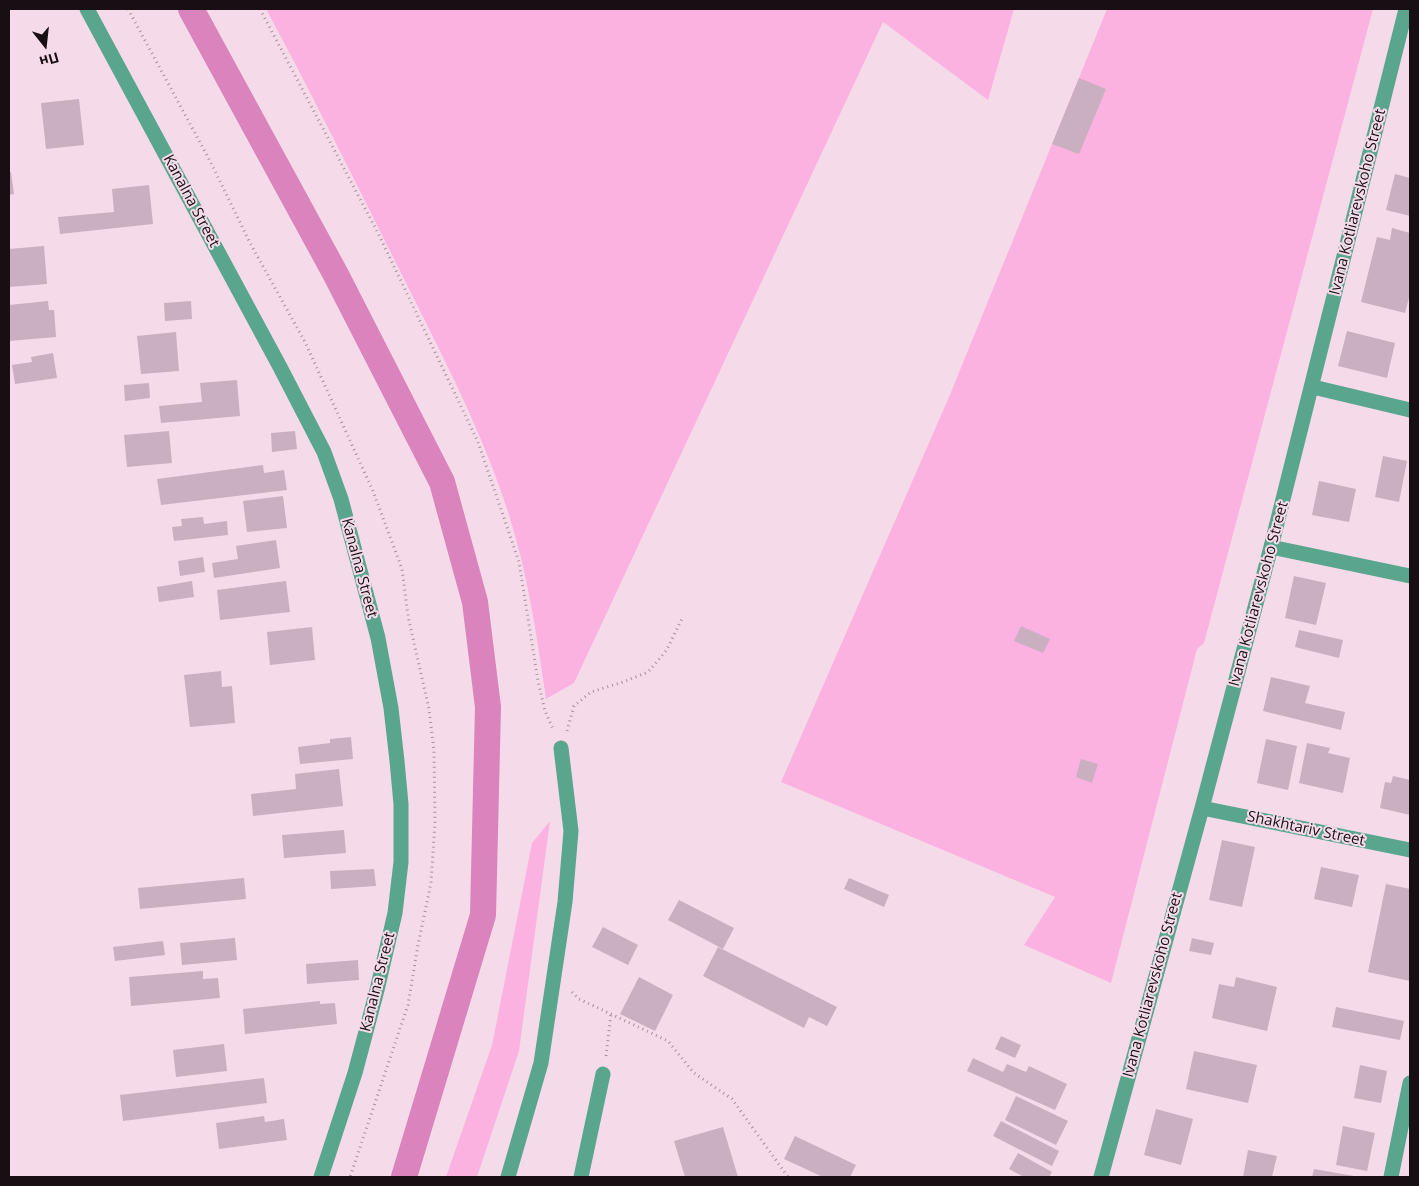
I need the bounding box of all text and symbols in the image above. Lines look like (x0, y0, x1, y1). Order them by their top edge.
north arrow (20, 20, 70, 70)
text: Пн (37, 48, 61, 72)
street label: Ivana Kotliarevskoho Street (1326, 107, 1390, 297)
street label: Kanalna Street (159, 152, 223, 250)
street label: Ivana Kotliarevskoho Street (1226, 499, 1292, 689)
street label: Kanalna Street (337, 516, 381, 620)
street label: Shakhtariv Street (1246, 808, 1366, 850)
street label: Ivana Kotliarevskoho Street (1120, 890, 1186, 1080)
street label: Kanalna Street (357, 930, 399, 1034)

